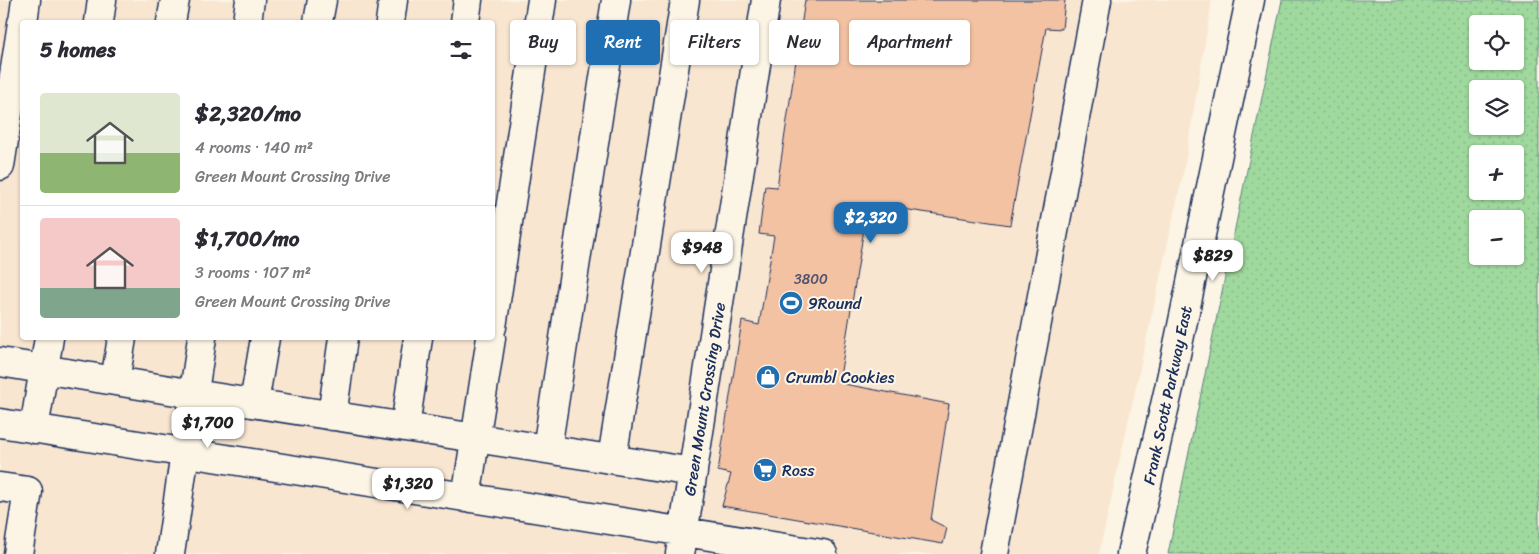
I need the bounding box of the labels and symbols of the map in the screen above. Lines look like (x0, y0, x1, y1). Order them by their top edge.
pin: $2,320 (830, 202, 912, 244)
pin: $948 (672, 232, 732, 274)
pin: $829 (1183, 240, 1243, 282)
house number: 3800 (794, 267, 828, 292)
place label: 9Round (808, 289, 863, 318)
sports icon: 9Round (778, 290, 804, 316)
street label: Green Mount Crossing Drive (675, 300, 734, 498)
street label: Frank Scott Parkway East (1134, 303, 1201, 487)
place label: Crumbl Cookies (786, 363, 895, 392)
shop icon: Crumbl Cookies (755, 364, 781, 390)
pin: $1,700 (167, 406, 249, 449)
place label: Ross (782, 456, 815, 485)
supermarket icon: Ross (752, 457, 778, 483)
pin: $1,320 (367, 468, 449, 510)

